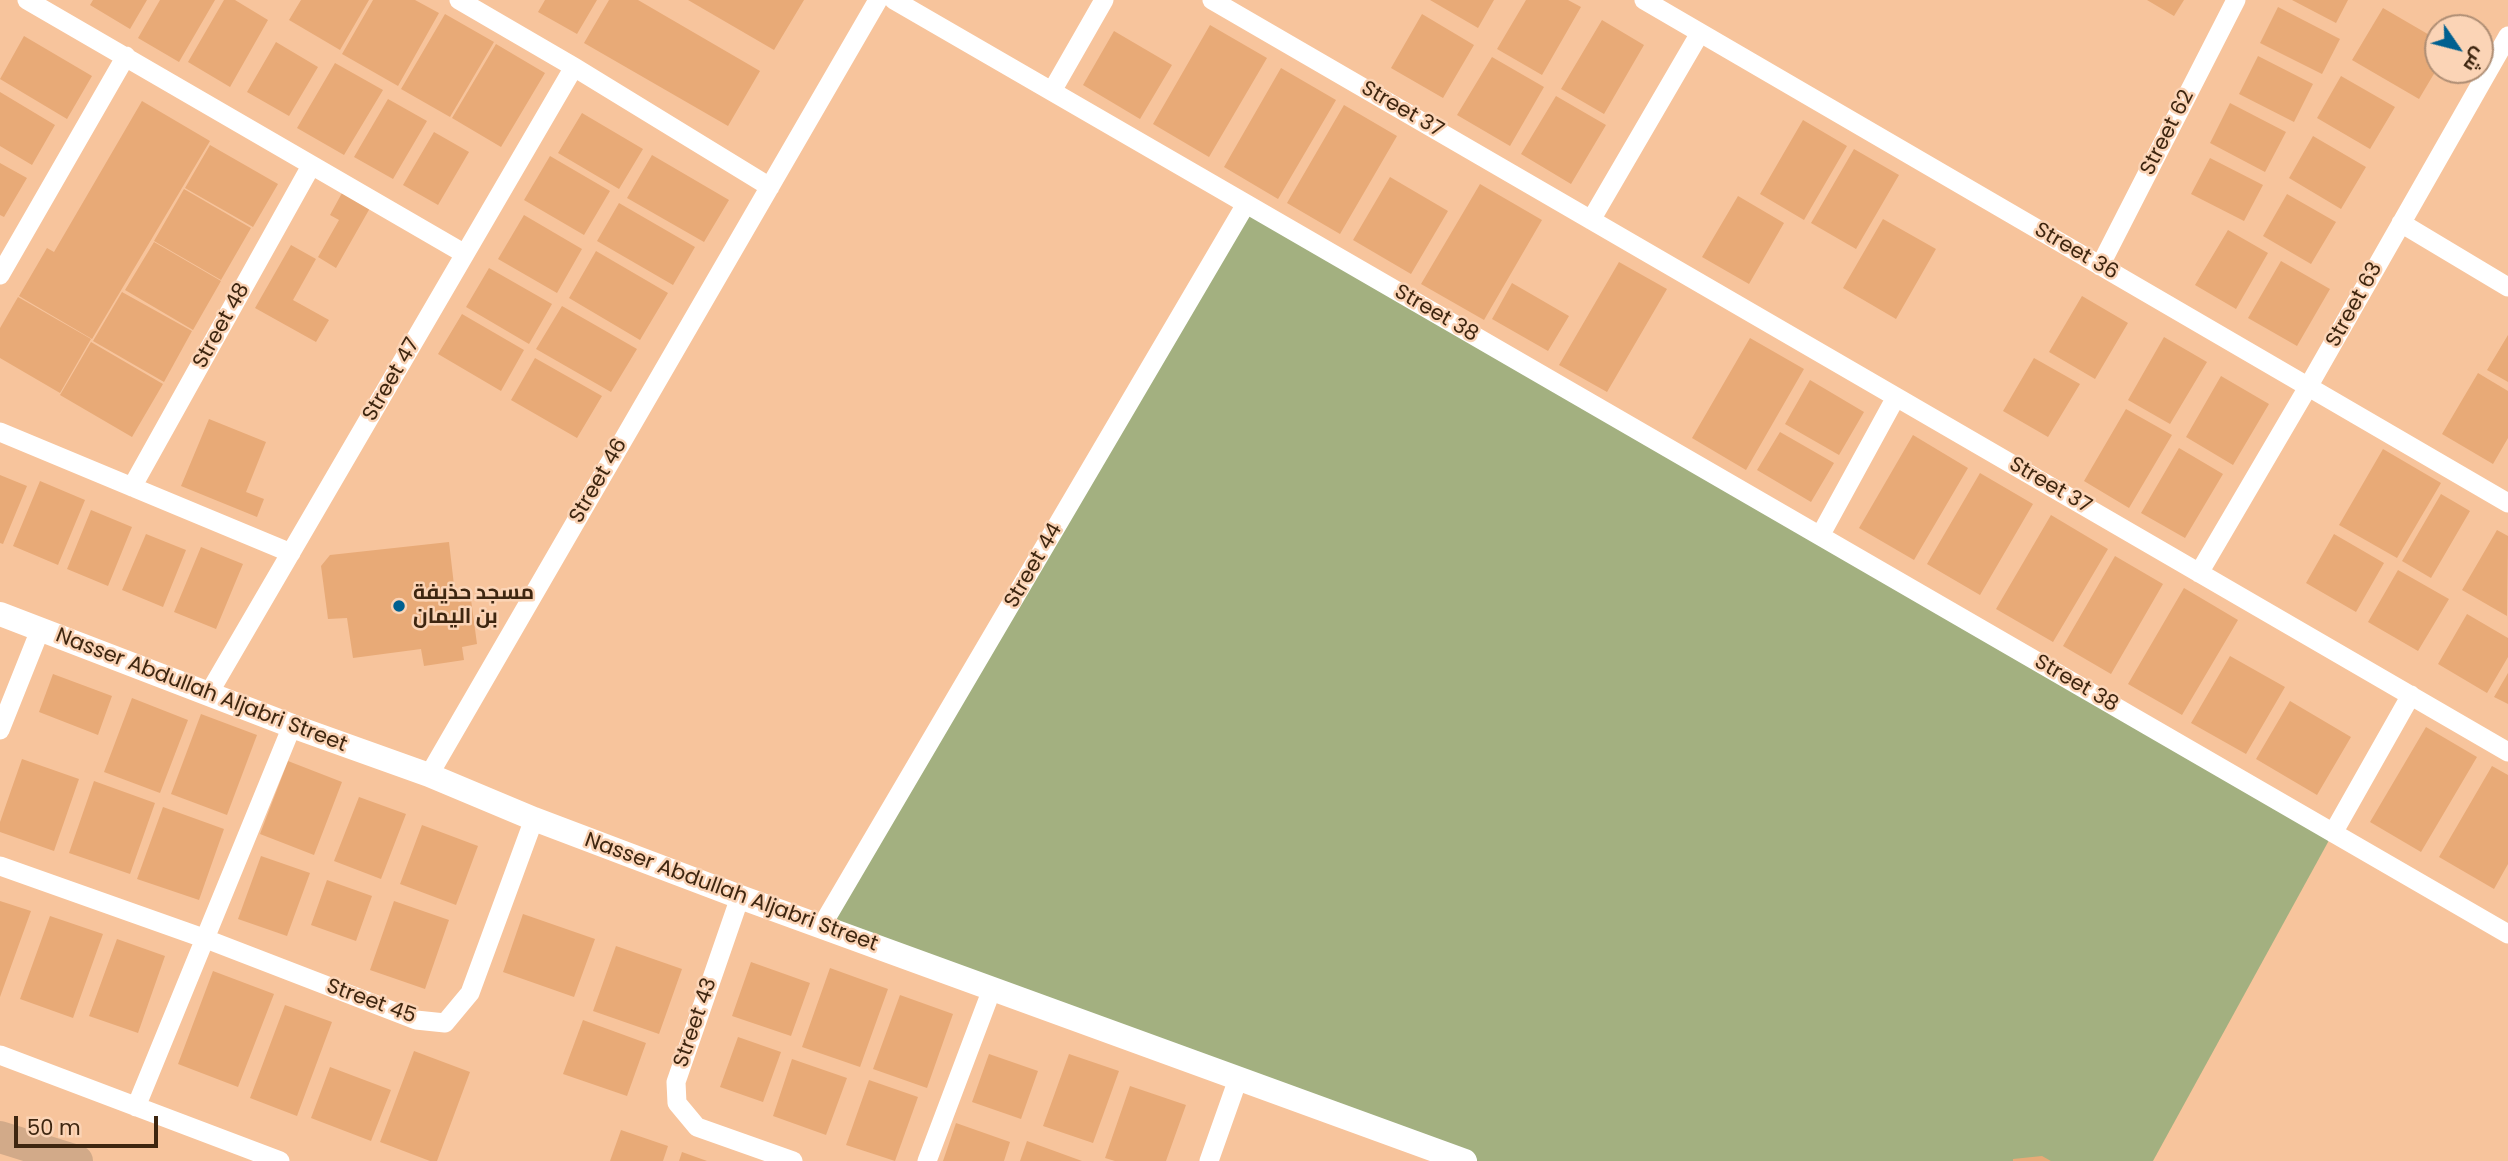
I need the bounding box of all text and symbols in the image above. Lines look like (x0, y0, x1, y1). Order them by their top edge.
north arrow (2424, 14, 2494, 84)
text: ش (2457, 42, 2493, 78)
street label: Street 37 (1356, 76, 1448, 144)
street label: Street 62 (2136, 86, 2200, 180)
street label: Street 36 (2030, 218, 2122, 286)
street label: Street 63 (2321, 258, 2389, 352)
street label: Street 48 (188, 279, 256, 373)
street label: Street 38 (1390, 280, 1482, 348)
street label: Street 47 (358, 334, 426, 426)
street label: Street 46 (565, 434, 633, 528)
street label: Street 37 (2004, 452, 2096, 520)
street label: Street 44 (1000, 519, 1068, 613)
place label: مسجد حذيفة بن اليمان (413, 581, 534, 631)
marker: مسجد حذيفة بن اليمان (391, 598, 407, 614)
street label: Nasser Abdullah Aljabri Street (52, 624, 350, 758)
street label: Street 38 (2030, 650, 2122, 718)
street label: Nasser Abdullah Aljabri Street (581, 828, 881, 958)
street label: Street 45 (323, 974, 419, 1030)
street label: Street 43 (669, 975, 723, 1071)
scale bar (18, 1102, 161, 1146)
text: 50 m (27, 1113, 81, 1142)

